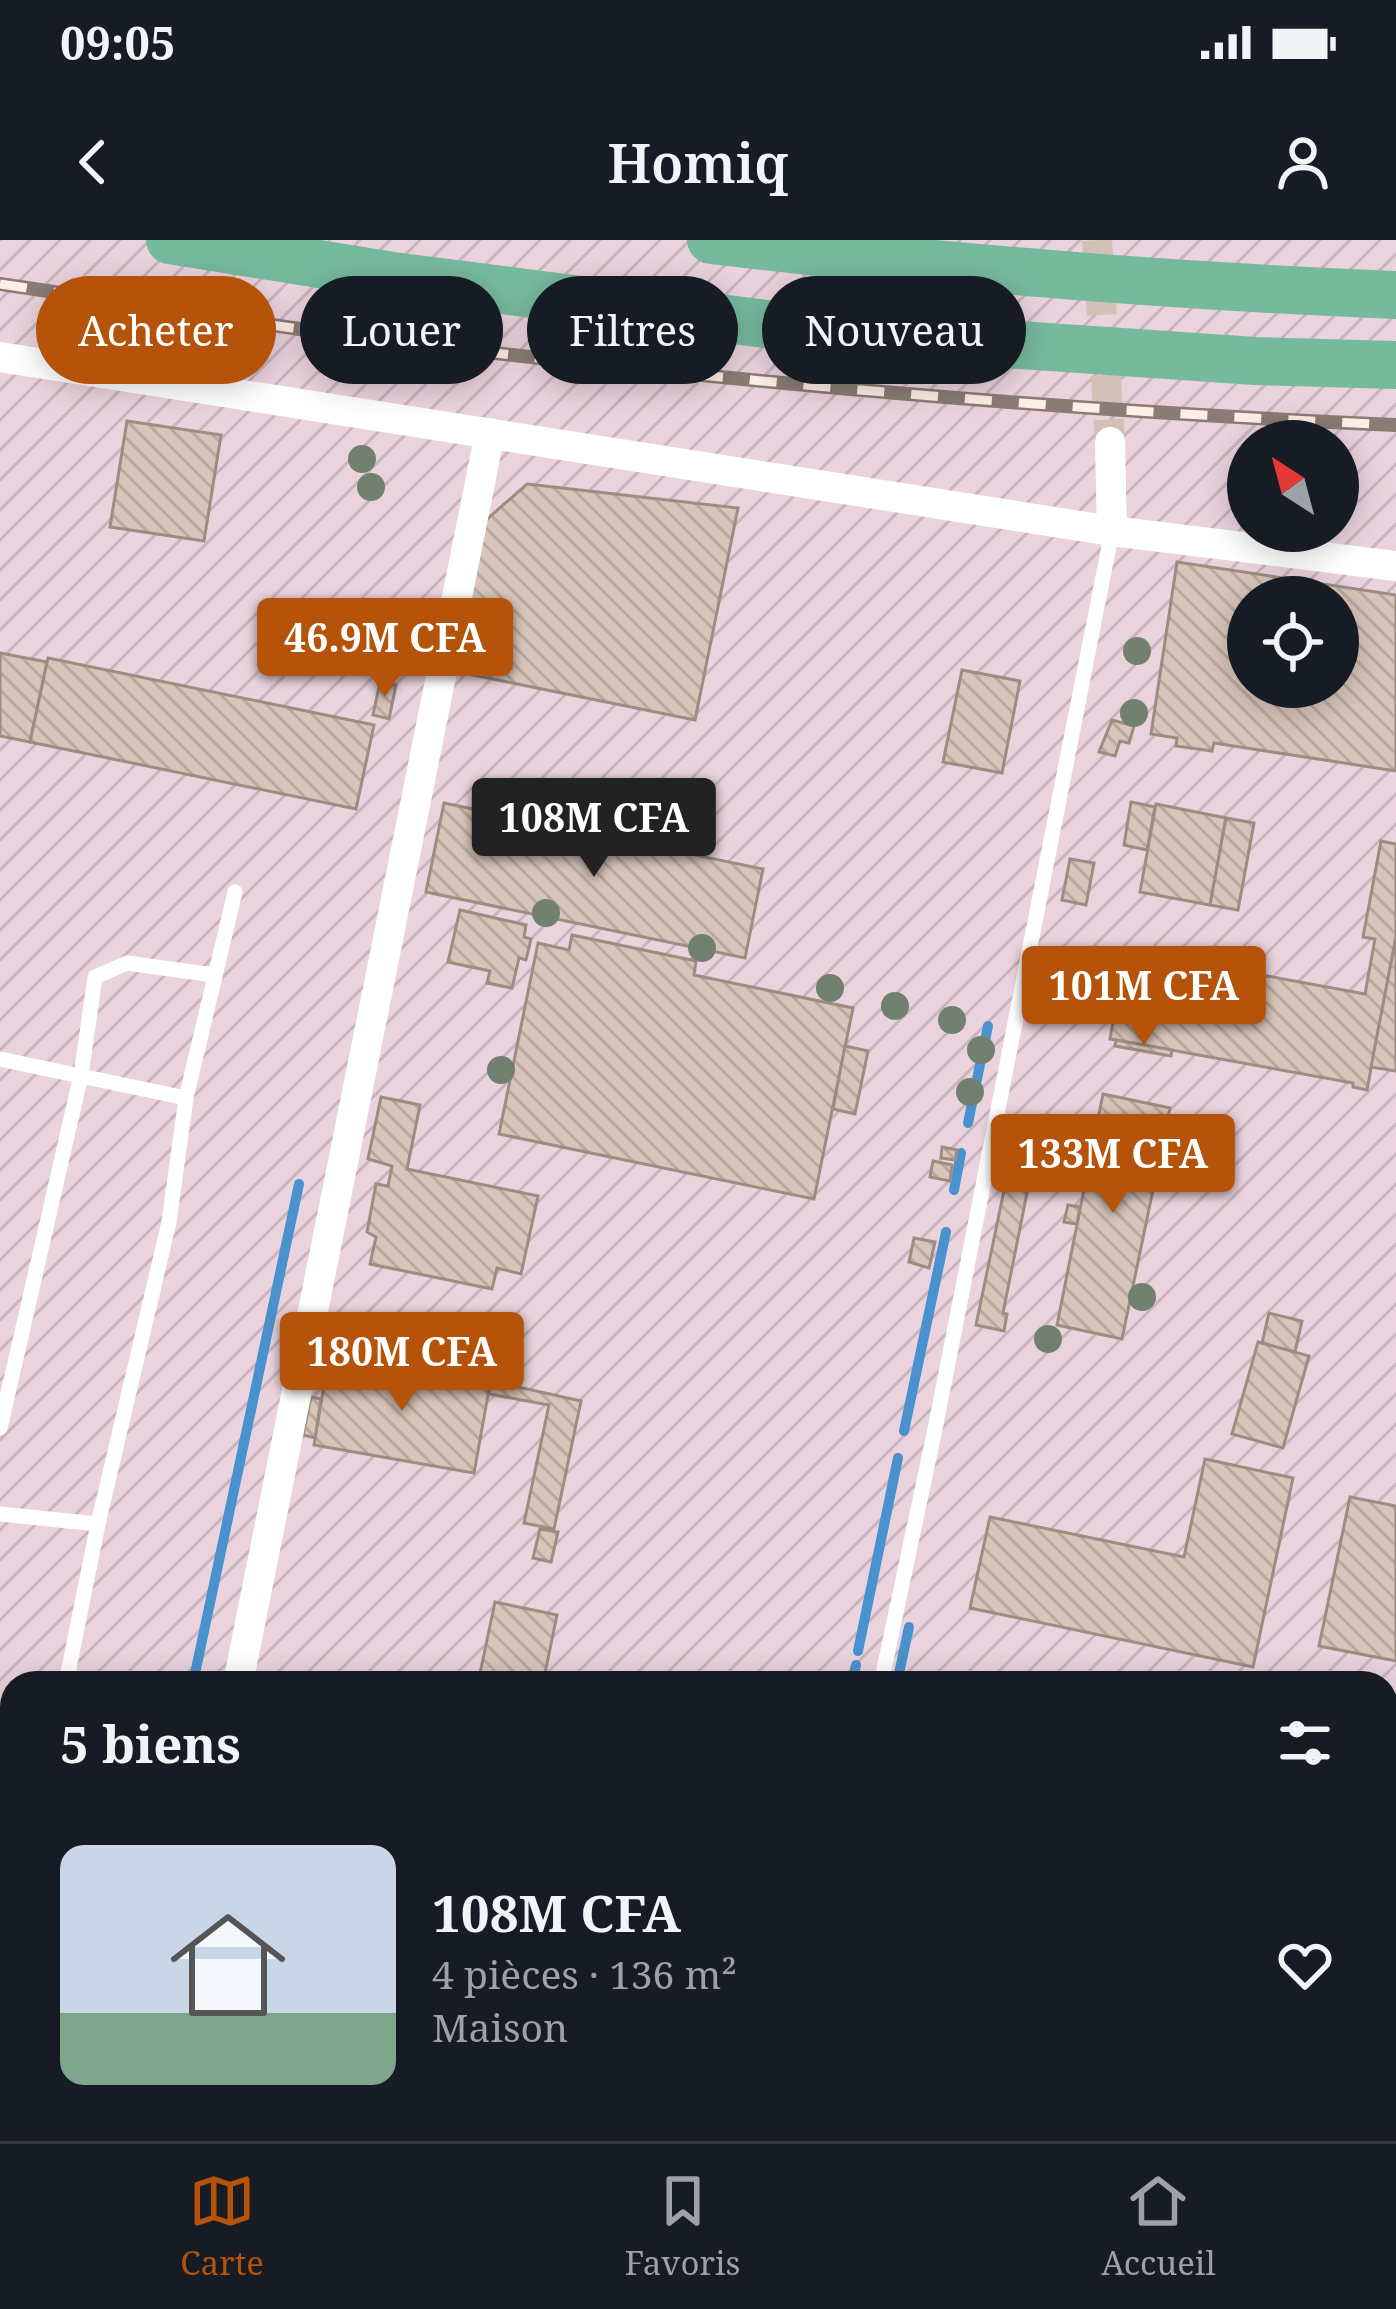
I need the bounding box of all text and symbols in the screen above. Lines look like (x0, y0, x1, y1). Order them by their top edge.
text: 09:05 (60, 12, 175, 73)
text: Homiq (607, 125, 789, 199)
icon: back (60, 129, 126, 195)
icon: person (1270, 129, 1336, 195)
chip: Acheter (36, 276, 276, 384)
chip: Louer (300, 276, 503, 384)
chip: Filtres (527, 276, 738, 384)
chip: Nouveau (762, 276, 1026, 384)
north arrow (1227, 420, 1359, 552)
map controls (1227, 420, 1359, 708)
button: locate (1227, 576, 1359, 708)
pin: 46.9M CFA (248, 598, 522, 700)
text: 46.9M CFA (284, 610, 486, 663)
pin: 108M CFA (470, 778, 718, 880)
text: 108M CFA (499, 790, 689, 843)
pin: 101M CFA (1020, 946, 1268, 1048)
text: 101M CFA (1049, 958, 1239, 1011)
pin: 133M CFA (989, 1114, 1237, 1216)
text: 133M CFA (1018, 1126, 1208, 1179)
pin: 180M CFA (278, 1312, 526, 1414)
text: 180M CFA (307, 1324, 497, 1377)
text: 5 biens (60, 1708, 241, 1778)
icon: filters (1272, 1710, 1338, 1776)
text: 108M CFA (432, 1877, 681, 1947)
icon: home (156, 1893, 300, 2037)
icon: heart (1272, 1932, 1338, 1998)
text: 4 pièces · 136 m² (432, 1947, 737, 2000)
text: Maison (432, 2000, 568, 2053)
tab: Carte (180, 2168, 264, 2285)
tab: Favoris (625, 2168, 741, 2285)
tab: Accueil (1101, 2168, 1216, 2285)

